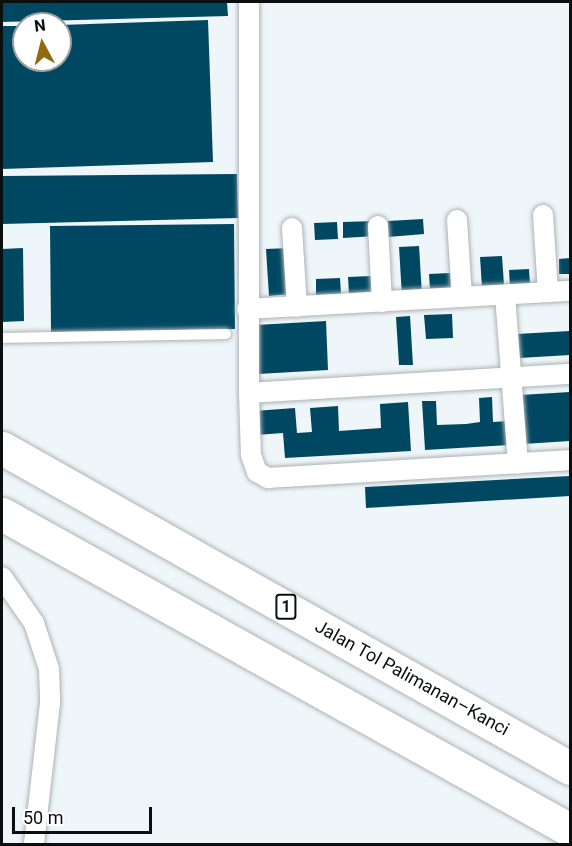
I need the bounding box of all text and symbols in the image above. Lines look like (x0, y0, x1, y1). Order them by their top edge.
north arrow (12, 12, 72, 72)
text: N (33, 16, 47, 36)
road number: 1 (274, 594, 298, 620)
street label: Jalan Tol Palimanan–Kanci (311, 615, 513, 741)
scale bar (15, 795, 154, 833)
text: 50 m (23, 807, 63, 828)

